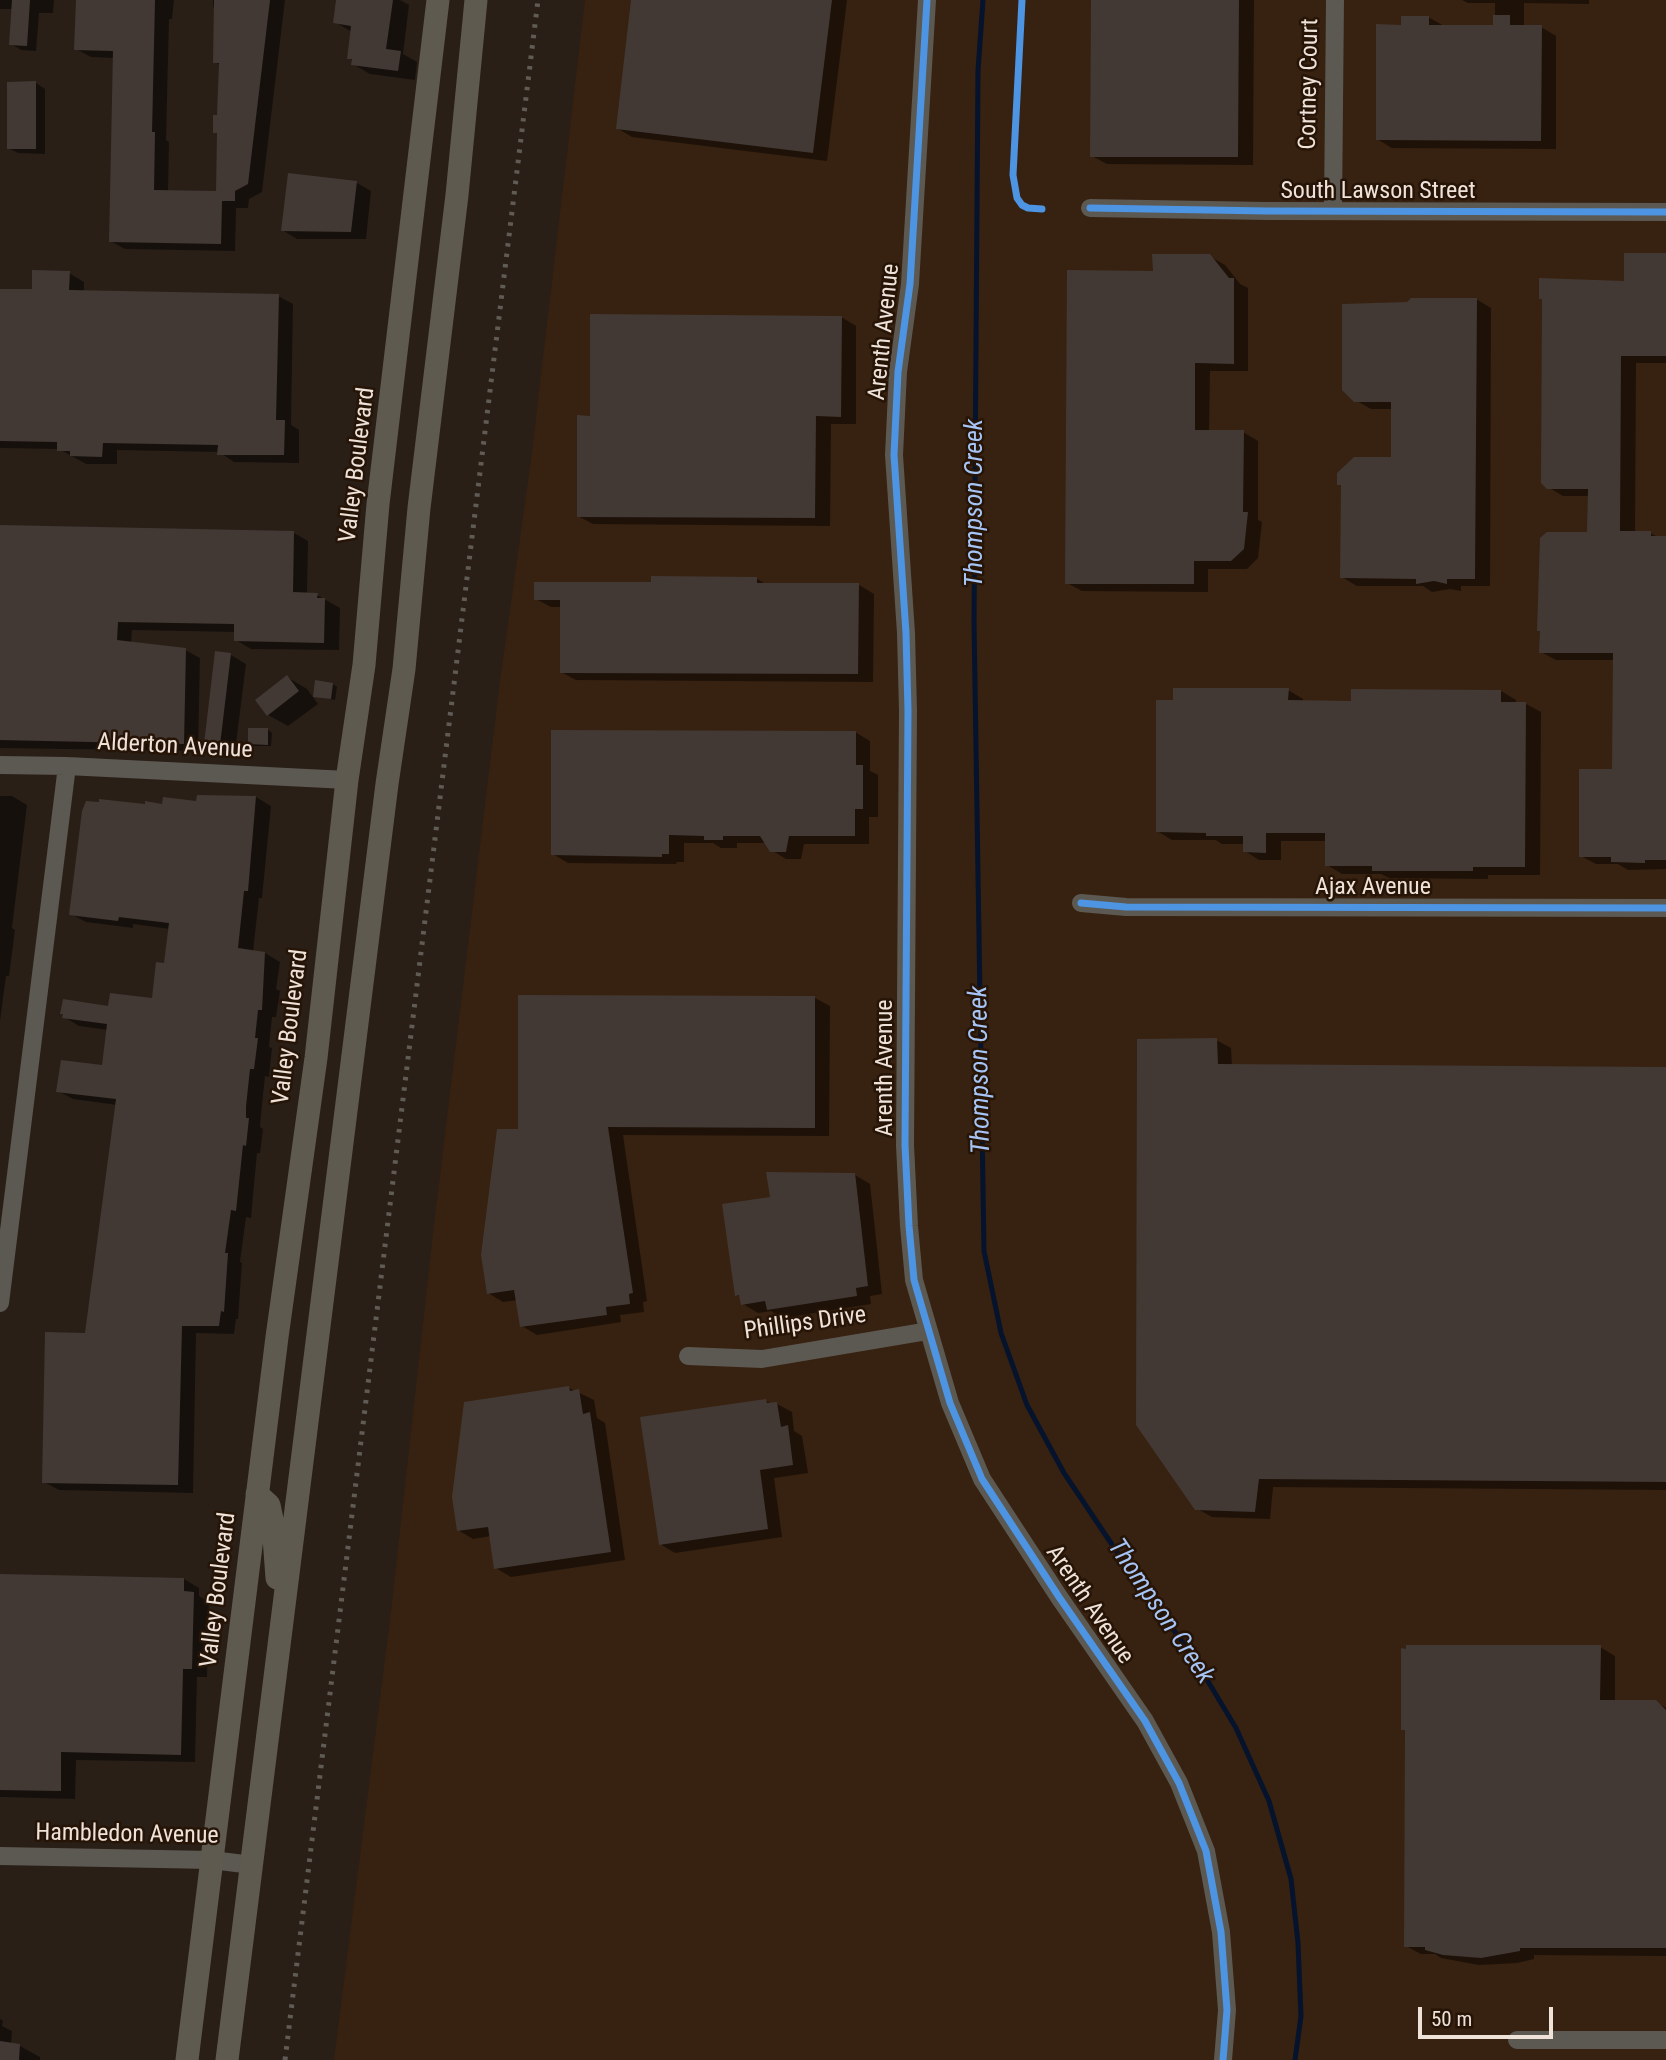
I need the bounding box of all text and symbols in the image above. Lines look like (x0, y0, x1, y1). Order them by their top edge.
street label: Cortney Court (1294, 18, 1326, 150)
street label: South Lawson Street (1280, 178, 1476, 206)
street label: Arenth Avenue (864, 262, 906, 402)
street label: Valley Boulevard (334, 386, 382, 544)
water label: Thompson Creek (959, 419, 991, 587)
street label: Alderton Avenue (97, 729, 253, 765)
street label: Ajax Avenue (1315, 874, 1431, 902)
street label: Valley Boulevard (267, 948, 315, 1106)
water label: Thompson Creek (964, 986, 998, 1154)
street label: Arenth Avenue (872, 999, 900, 1137)
street label: Phillips Drive (742, 1301, 868, 1347)
street label: Valley Boulevard (195, 1511, 243, 1669)
water label: Thompson Creek (1100, 1533, 1220, 1691)
street label: Arenth Avenue (1039, 1540, 1139, 1670)
street label: Hambledon Avenue (35, 1819, 219, 1851)
scale bar (1421, 1994, 1556, 2038)
text: 50 m (1431, 2007, 1472, 2031)

